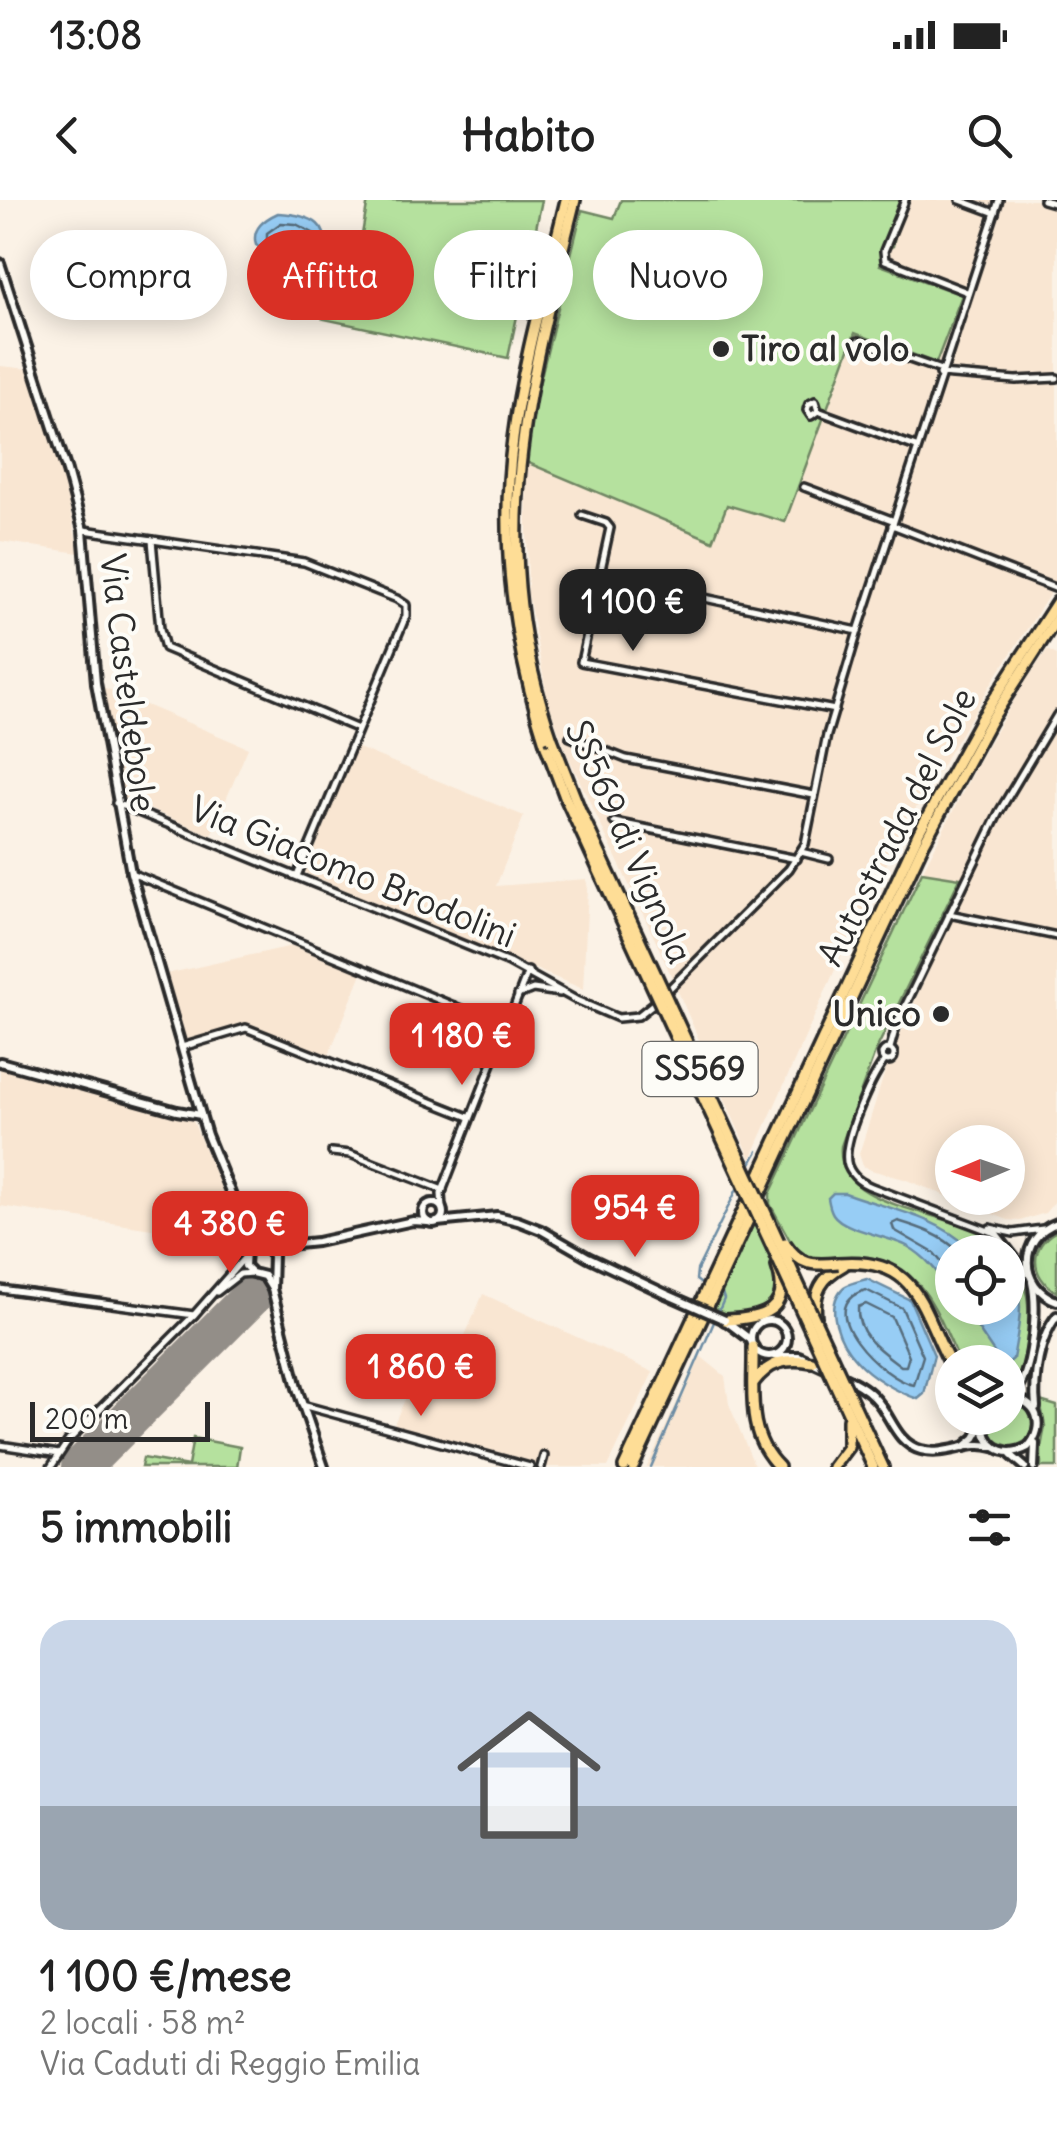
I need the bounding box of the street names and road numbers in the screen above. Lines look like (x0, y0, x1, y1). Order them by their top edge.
street label: Via Casteldebole (91, 551, 167, 814)
street label: Autostrada del Sole (807, 680, 985, 973)
street label: SS569 di Vignola (557, 713, 703, 970)
street label: Via Giacomo Brodolini (184, 786, 523, 957)
road number: SS569 (642, 1042, 758, 1096)

